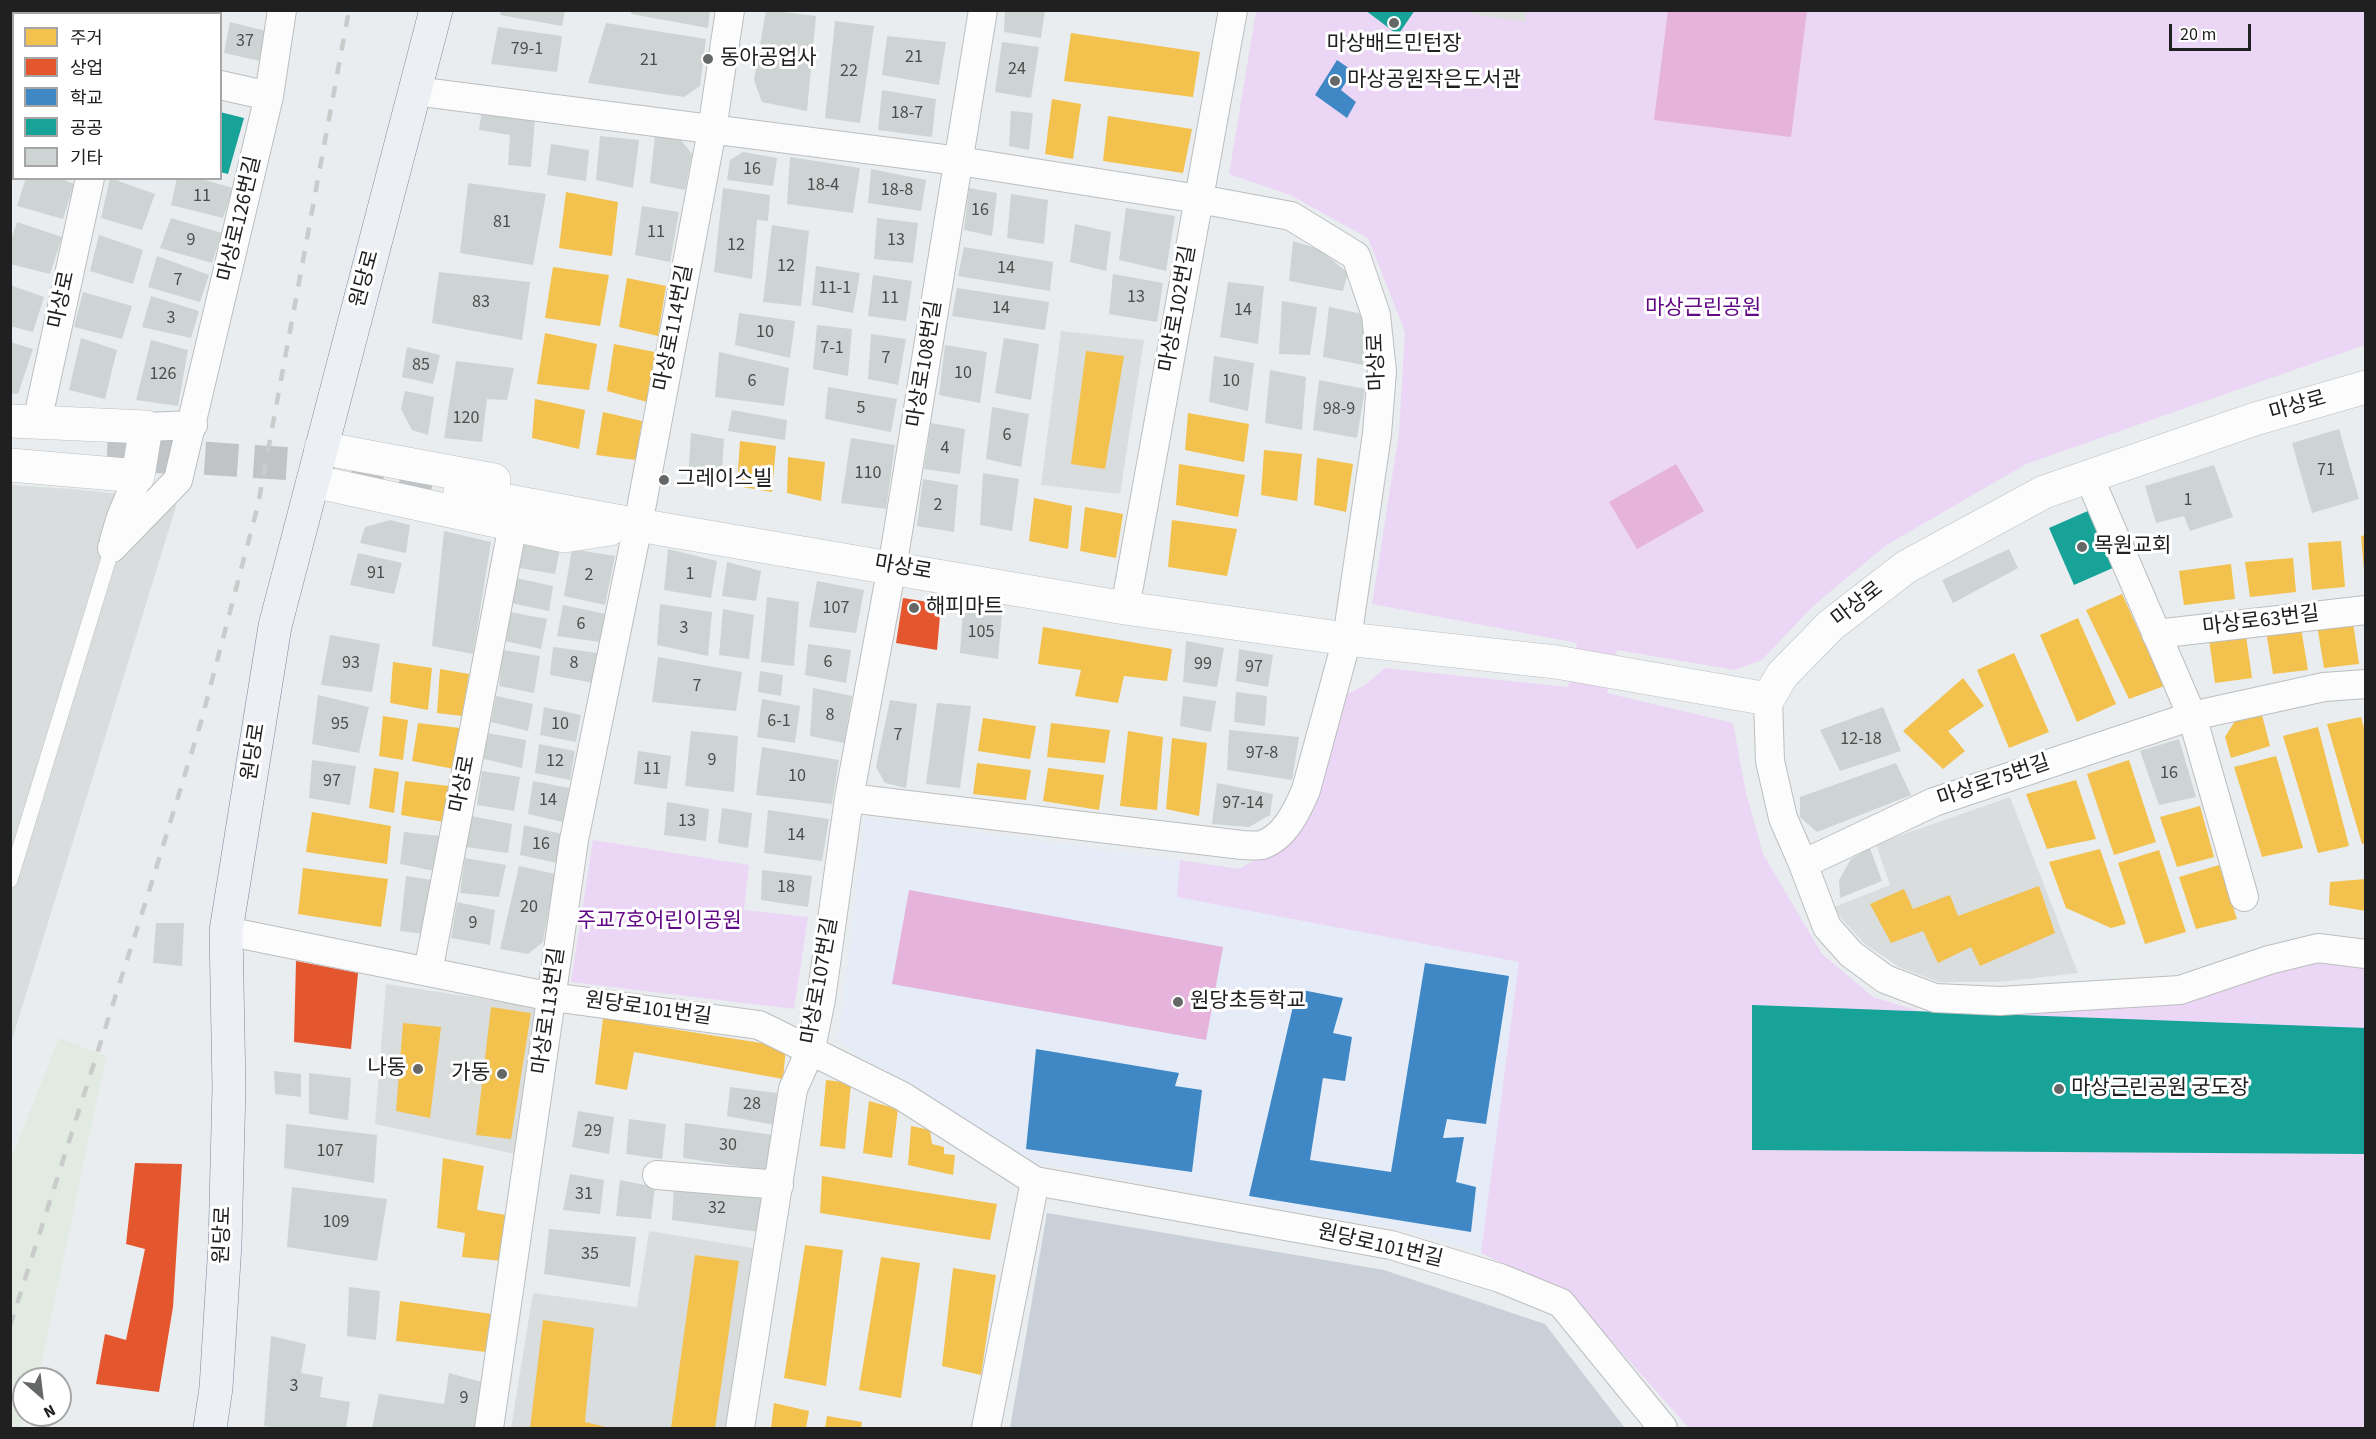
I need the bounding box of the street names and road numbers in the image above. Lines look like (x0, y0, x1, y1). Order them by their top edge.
street label: 마상로126번길 (214, 154, 268, 284)
street label: 마상로102번길 (1155, 244, 1203, 374)
street label: 원당로 (346, 248, 386, 310)
street label: 마상로114번길 (650, 263, 700, 393)
street label: 마상로 (45, 269, 81, 331)
street label: 마상로108번길 (904, 299, 948, 429)
street label: 마상로 (1364, 333, 1392, 391)
street label: 마상로 (2267, 387, 2329, 427)
street label: 마상로 (872, 552, 934, 586)
street label: 마상로 (1827, 577, 1889, 633)
street label: 마상로63번길 (2201, 602, 2321, 642)
street label: 원당로 (238, 721, 272, 783)
street label: 마상로75번길 (1934, 751, 2054, 813)
street label: 마상로 (446, 753, 482, 815)
street label: 마상로107번길 (797, 916, 845, 1046)
street label: 마상로113번길 (529, 946, 571, 1076)
street label: 원당로101번길 (583, 989, 713, 1031)
street label: 원당로 (210, 1206, 238, 1264)
street label: 원당로101번길 (1315, 1220, 1445, 1274)

